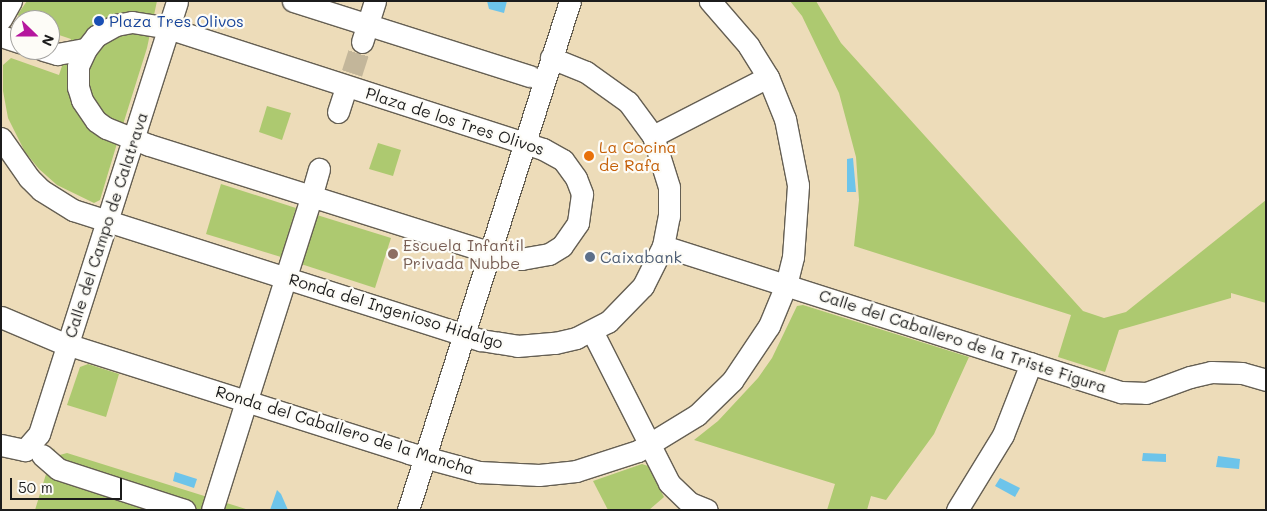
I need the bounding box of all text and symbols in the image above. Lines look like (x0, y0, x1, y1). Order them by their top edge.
north arrow (10, 10, 60, 60)
place label: Plaza Tres Olivos (109, 11, 244, 31)
marker: Plaza Tres Olivos (93, 15, 105, 27)
text: N (38, 32, 59, 49)
street label: Plaza de los Tres Olivos (363, 83, 547, 159)
street label: Calle del Campo de Calatrava (60, 110, 152, 340)
place label: La Cocina de Rafa (599, 137, 677, 175)
marker: La Cocina de Rafa (583, 150, 595, 162)
place label: Escuela Infantil Privada Nubbe (403, 235, 524, 273)
place label: Caixabank (600, 247, 682, 267)
marker: Escuela Infantil Privada Nubbe (387, 248, 399, 260)
marker: Caixabank (584, 251, 596, 263)
street label: Ronda del Ingenioso Hidalgo (287, 269, 505, 353)
street label: Calle del Caballero de la Triste Figura (817, 285, 1109, 397)
street label: Ronda del Caballero de la Mancha (213, 381, 477, 479)
scale bar (12, 468, 125, 500)
text: 50 m (18, 477, 53, 497)

